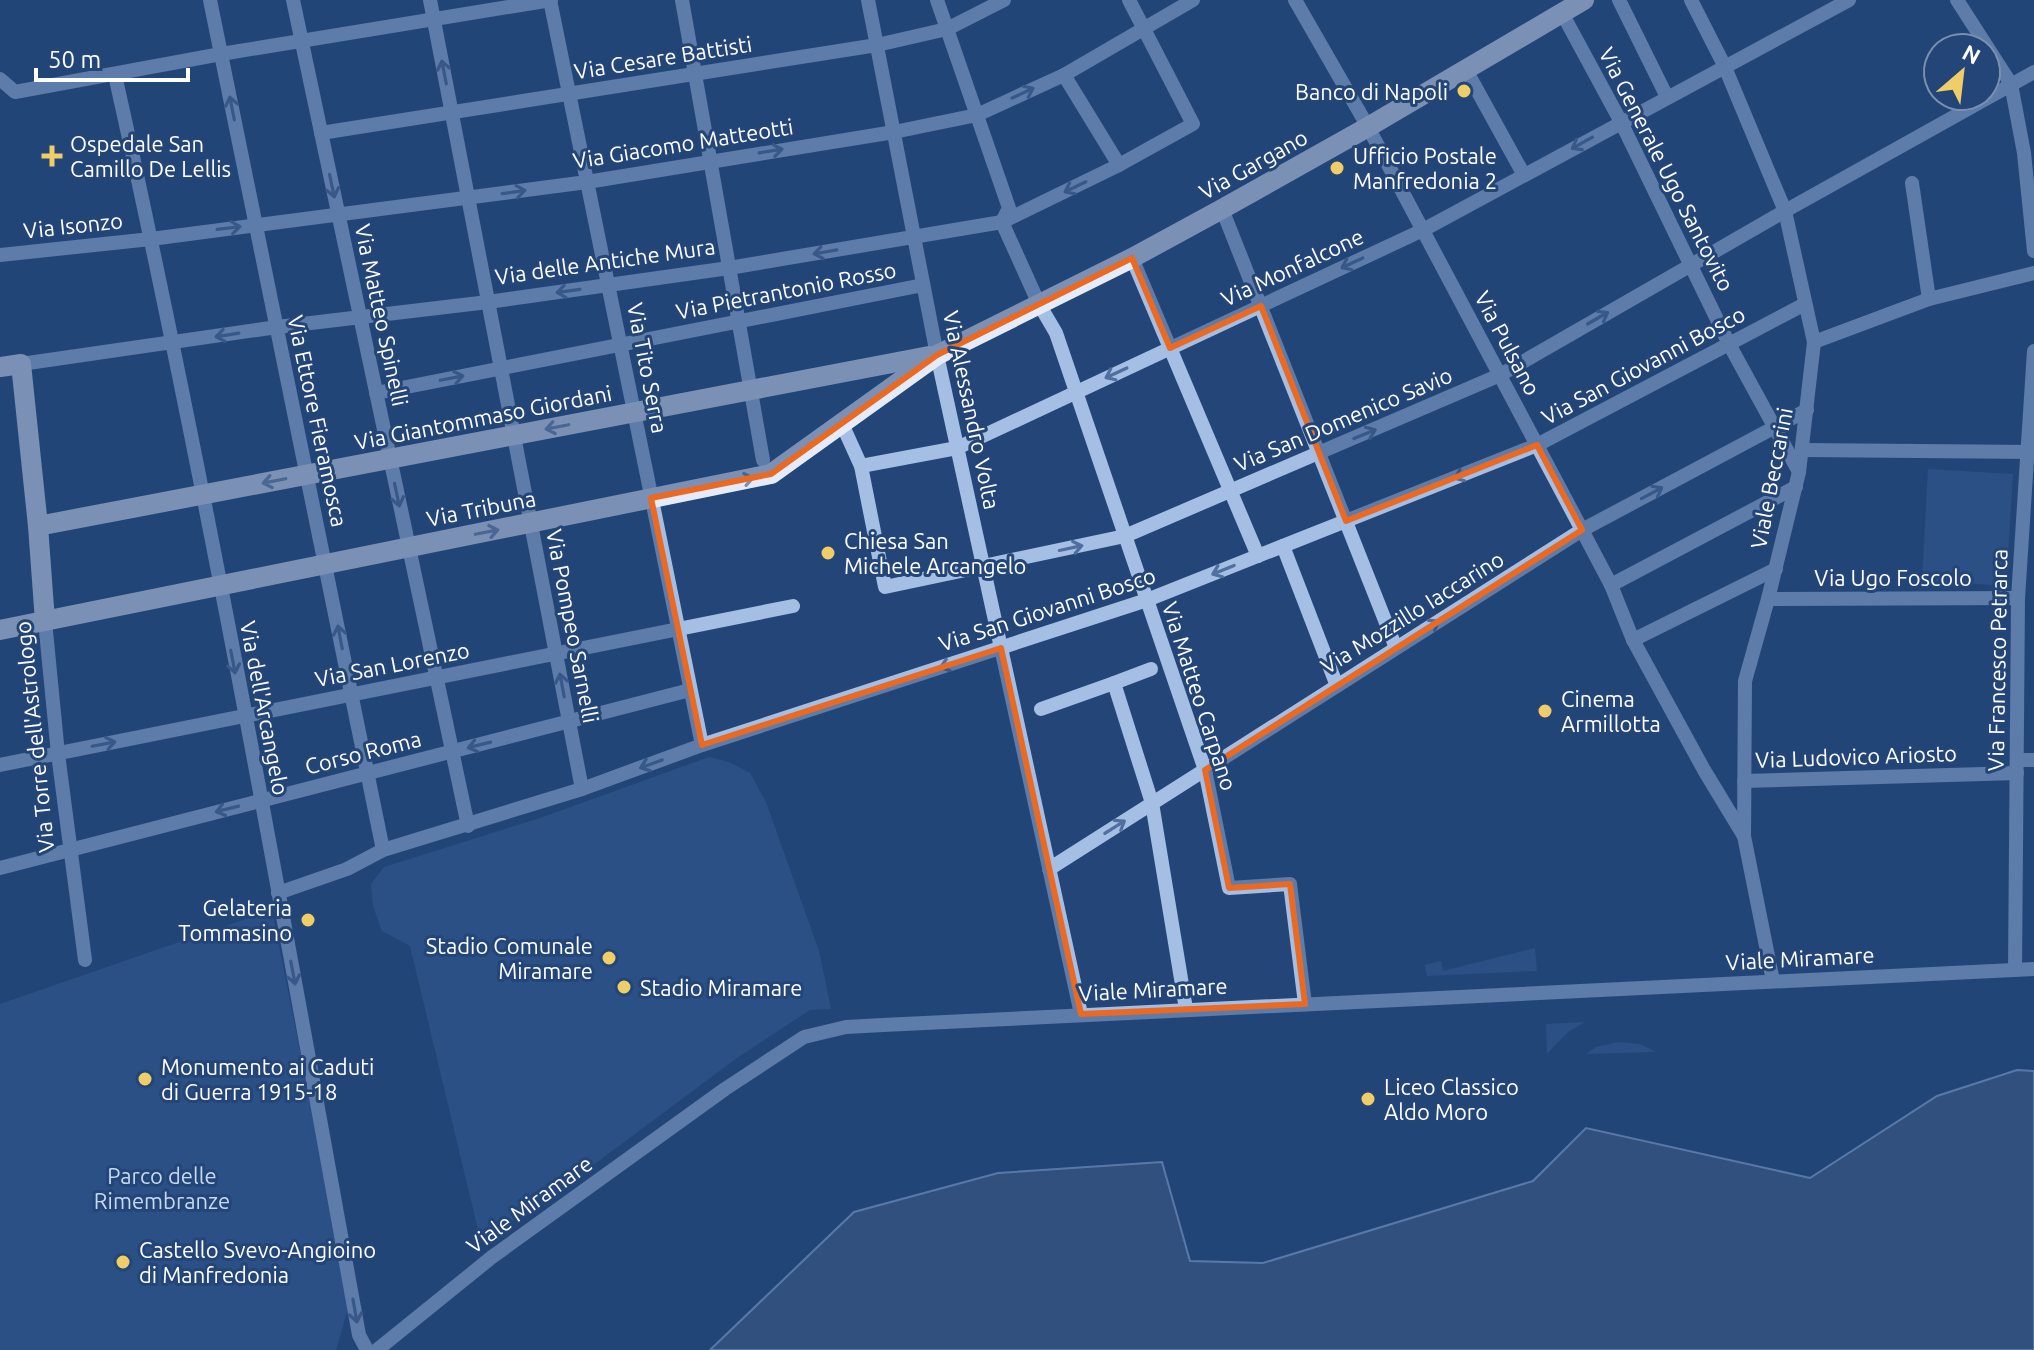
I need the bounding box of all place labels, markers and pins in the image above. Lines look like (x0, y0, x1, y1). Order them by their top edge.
place label: Banco di Napoli (1295, 79, 1448, 104)
marker: Banco di Napoli (1455, 82, 1473, 100)
place label: Ospedale San Camillo De Lellis (70, 131, 231, 181)
place label: Ufficio Postale Manfredonia 2 (1353, 143, 1497, 193)
marker: Ospedale San Camillo De Lellis (41, 145, 63, 167)
marker: Ufficio Postale Manfredonia 2 (1328, 159, 1346, 177)
place label: Chiesa San Michele Arcangelo (844, 528, 1026, 578)
marker: Chiesa San Michele Arcangelo (819, 544, 837, 562)
place label: Cinema Armillotta (1561, 686, 1661, 736)
marker: Cinema Armillotta (1536, 702, 1554, 720)
place label: Gelateria Tommasino (178, 895, 292, 945)
marker: Gelateria Tommasino (299, 911, 317, 929)
place label: Stadio Comunale Miramare (426, 933, 593, 983)
marker: Stadio Comunale Miramare (600, 949, 618, 967)
place label: Stadio Miramare (640, 975, 802, 1000)
marker: Stadio Miramare (615, 978, 633, 996)
place label: Monumento ai Caduti di Guerra 1915-18 (161, 1054, 374, 1104)
marker: Monumento ai Caduti di Guerra 1915-18 (136, 1070, 154, 1088)
place label: Liceo Classico Aldo Moro (1384, 1074, 1519, 1124)
marker: Liceo Classico Aldo Moro (1359, 1090, 1377, 1108)
place label: Castello Svevo-Angioino di Manfredonia (139, 1237, 376, 1287)
marker: Castello Svevo-Angioino di Manfredonia (114, 1253, 132, 1271)

